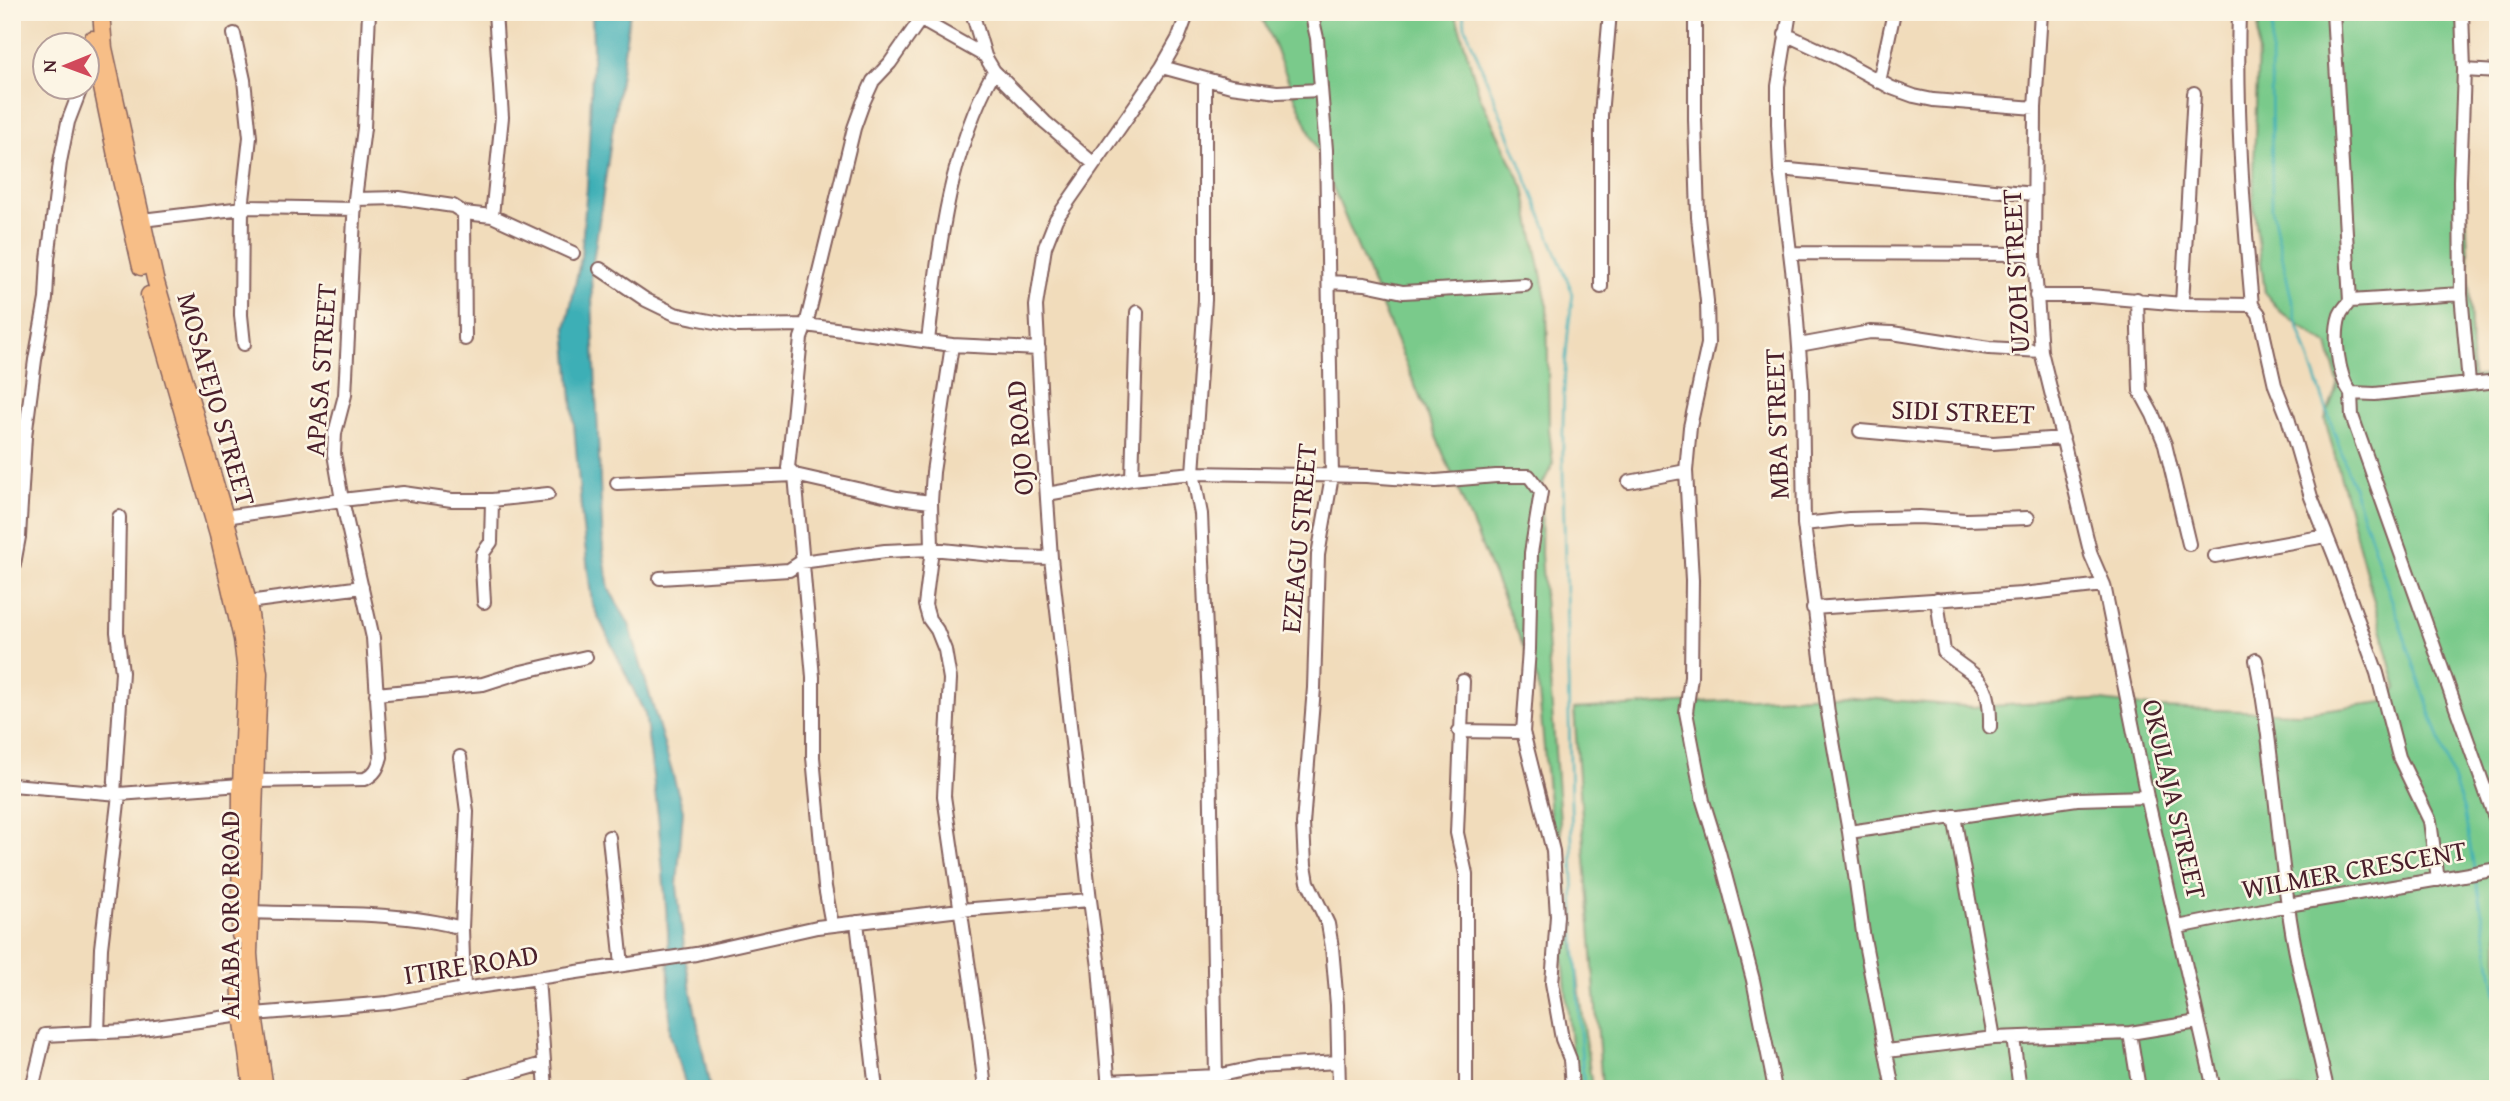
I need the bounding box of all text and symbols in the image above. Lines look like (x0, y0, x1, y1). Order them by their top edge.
north arrow (32, 32, 102, 102)
text: N (35, 59, 63, 73)
street label: UZOH STREET (1990, 187, 2039, 354)
street label: APASA STREET (293, 282, 346, 458)
street label: MOSAFEJO STREET (167, 287, 268, 511)
street label: MBA STREET (1752, 347, 1799, 500)
street label: OJO ROAD (994, 379, 1043, 497)
street label: SIDI STREET (1891, 388, 2036, 434)
street label: EZEAGU STREET (1269, 441, 1326, 635)
street label: OKULAJA STREET (2133, 695, 2218, 903)
street label: ALABA ORO ROAD (208, 810, 249, 1020)
street label: WILMER CRESCENT (2238, 828, 2470, 908)
street label: ITIRE ROAD (401, 933, 541, 994)

